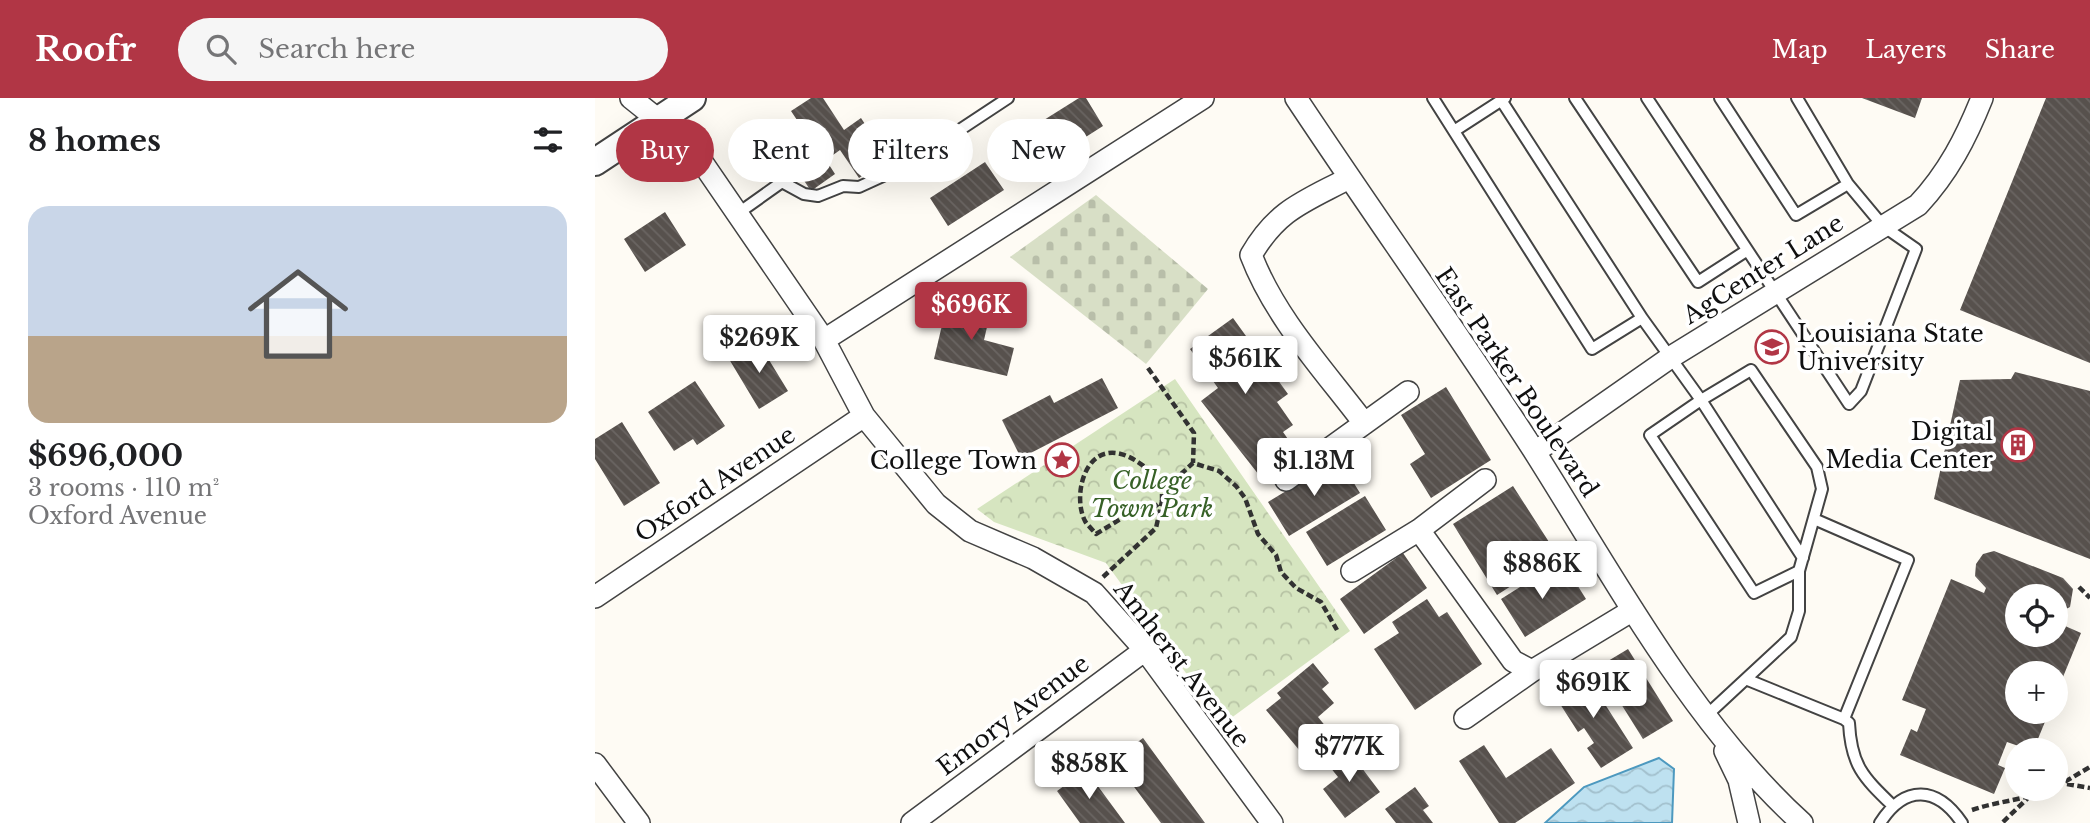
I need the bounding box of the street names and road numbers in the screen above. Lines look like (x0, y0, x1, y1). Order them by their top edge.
street label: AgCenter Lane (1676, 208, 1849, 331)
street label: East Parker Boulevard (1429, 262, 1605, 502)
street label: Oxford Avenue (629, 420, 801, 548)
street label: Amherst Avenue (1107, 574, 1256, 753)
street label: Emory Avenue (931, 649, 1095, 781)

